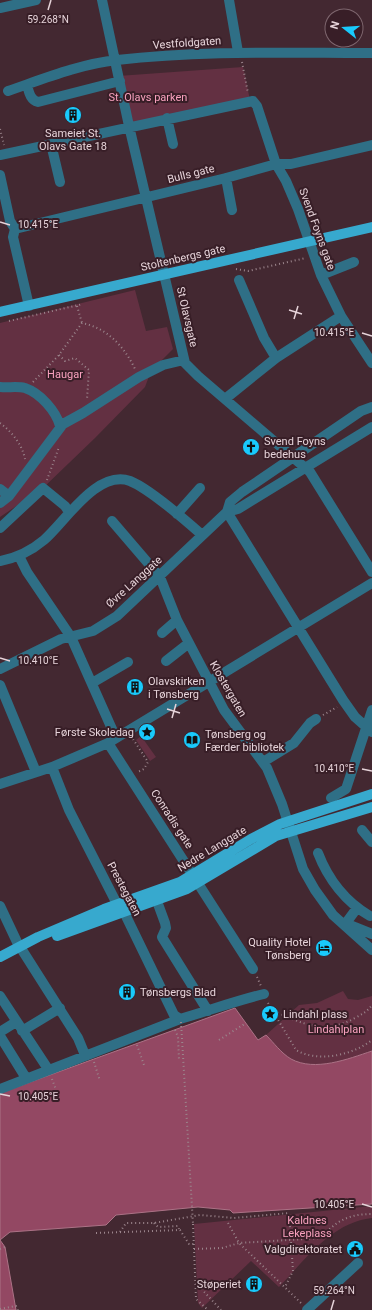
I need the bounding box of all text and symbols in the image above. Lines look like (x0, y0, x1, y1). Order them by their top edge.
north arrow (324, 8, 364, 48)
text: 59.268°N (27, 14, 69, 25)
text: N (328, 19, 342, 31)
street label: Vestfoldgaten (152, 34, 222, 52)
park label: St. Olavs parken (109, 91, 187, 104)
building icon: Sameiet St. Olavs Gate 18 (63, 105, 83, 125)
place label: Sameiet St. Olavs Gate 18 (39, 127, 107, 153)
street label: Bulls gate (166, 162, 216, 186)
street label: Svend Foyns gate (296, 186, 338, 272)
text: 10.415°E (18, 219, 58, 230)
street label: Stoltenbergs gate (139, 242, 227, 274)
street label: St Olavsgate (174, 286, 200, 349)
text: 10.415°E (314, 327, 354, 338)
park label: Haugar (47, 368, 83, 381)
place label: Svend Foyns bedehus (264, 435, 326, 461)
church icon: Svend Foyns bedehus (241, 437, 261, 457)
street label: Øvre Langgate (103, 553, 165, 611)
text: 10.410°E (18, 655, 58, 666)
street label: Klostergaten (207, 659, 249, 719)
place label: Olavskirken i Tønsberg (148, 675, 205, 701)
building icon: Olavskirken i Tønsberg (125, 677, 145, 697)
place icon: Første Skoledag (137, 722, 157, 742)
place label: Første Skoledag (55, 726, 134, 739)
place label: Tønsberg og Færder bibliotek (205, 728, 285, 754)
library icon: Tønsberg og Færder bibliotek (182, 730, 202, 750)
text: 10.410°E (314, 763, 354, 774)
street label: Conradis gate (148, 787, 196, 851)
street label: Nedre Langgate (175, 823, 249, 875)
street label: Prestegaten (104, 860, 144, 918)
place label: Quality Hotel Tønsberg (248, 936, 311, 962)
hotel icon: Quality Hotel Tønsberg (314, 938, 334, 958)
building icon: Tønsbergs Blad (117, 982, 137, 1002)
place label: Tønsbergs Blad (140, 986, 216, 999)
place icon: Lindahl plass (260, 1004, 280, 1024)
place label: Lindahl plass (283, 1008, 348, 1021)
park label: Lindahlplan (308, 1023, 364, 1036)
text: 10.405°E (18, 1091, 58, 1102)
text: 10.405°E (314, 1199, 354, 1210)
park label: Kaldnes Lekeplass (282, 1214, 332, 1240)
public building icon: Valgdirektoratet (345, 1239, 365, 1259)
place label: Valgdirektoratet (264, 1243, 342, 1256)
building icon: Støperiet (244, 1274, 264, 1294)
place label: Støperiet (197, 1278, 241, 1291)
text: 59.264°N (313, 1285, 355, 1296)

